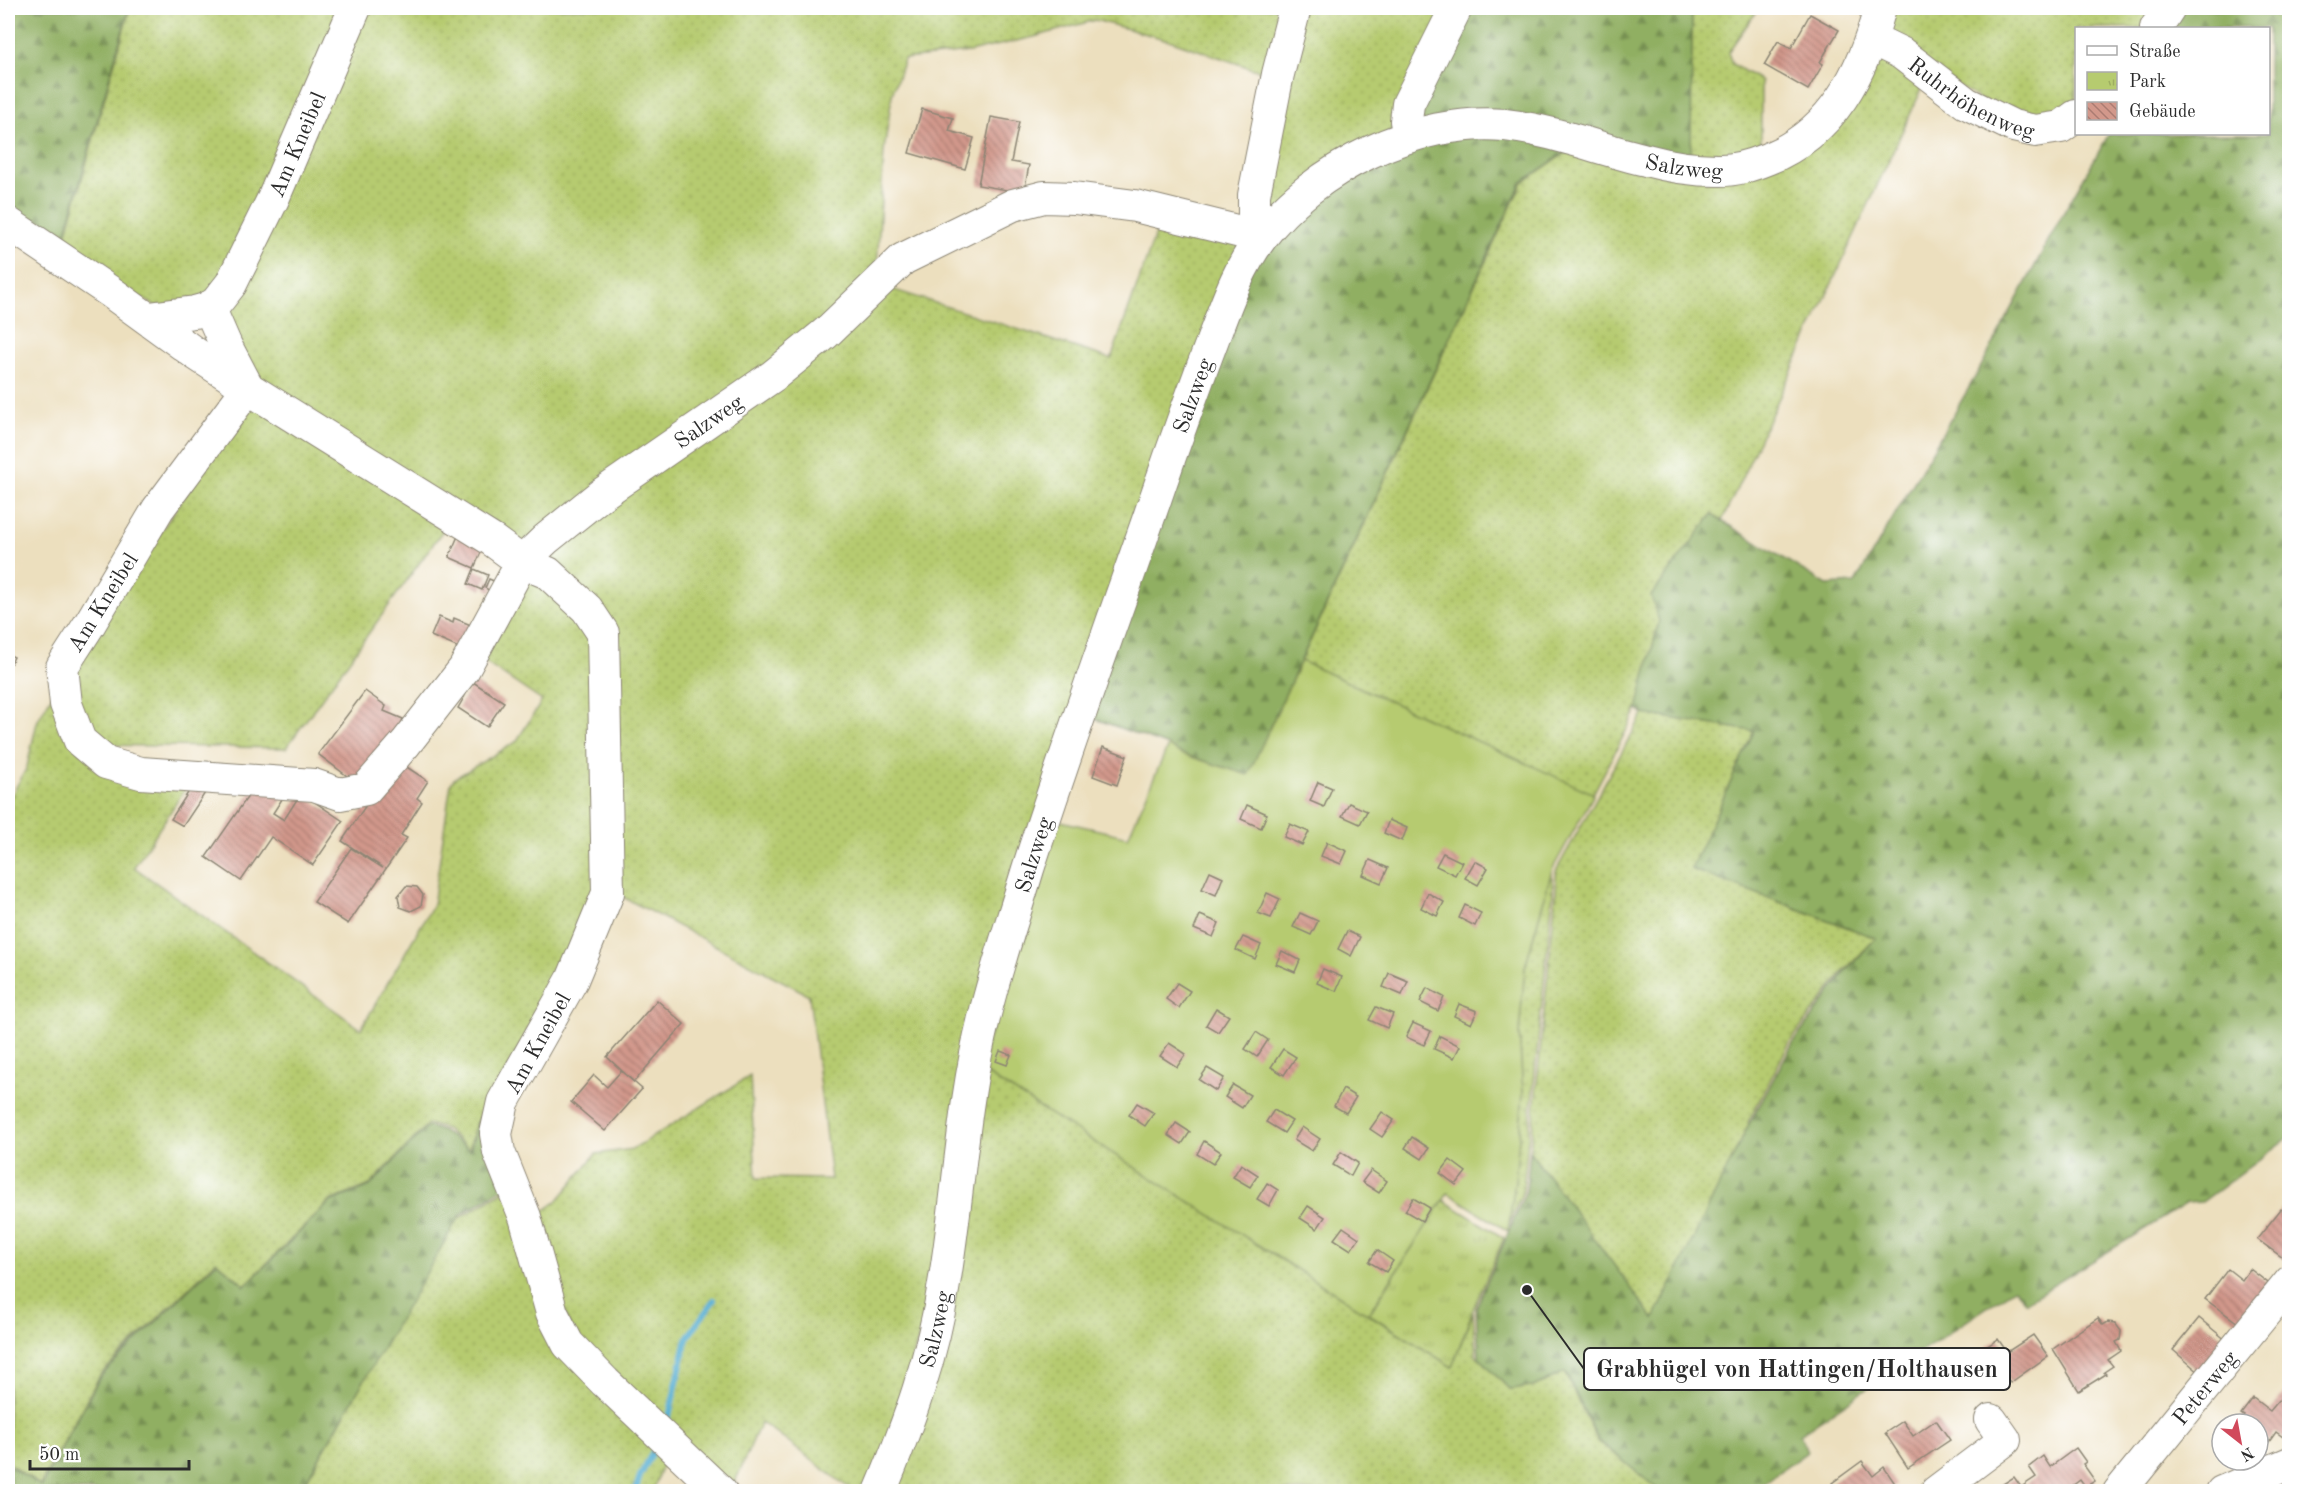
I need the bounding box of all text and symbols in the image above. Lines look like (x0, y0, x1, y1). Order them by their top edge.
legend (2075, 27, 2270, 135)
text: Straße (2129, 43, 2180, 61)
street label: Ruhrhöhenweg (1903, 54, 2037, 144)
text: Park (2129, 73, 2166, 91)
street label: Am Kneibel (266, 89, 331, 201)
text: Gebäude (2129, 103, 2196, 121)
street label: Salzweg (1643, 151, 1724, 183)
street label: Salzweg (1170, 355, 1218, 436)
street label: Salzweg (671, 391, 748, 454)
street label: Am Kneibel (65, 550, 143, 657)
street label: Salzweg (1012, 814, 1057, 896)
street label: Am Kneibel (502, 989, 576, 1098)
street label: Salzweg (917, 1289, 956, 1371)
street label: Peterweg (2169, 1347, 2242, 1430)
callout: Grabhügel von Hattingen/Holthausen (1584, 1348, 2010, 1390)
text: Grabhügel von Hattingen/Holthausen (1596, 1359, 1998, 1383)
north arrow (2210, 1412, 2270, 1472)
scale bar (30, 1433, 189, 1471)
text: N (2237, 1443, 2256, 1464)
text: 50 m (39, 1446, 79, 1464)

